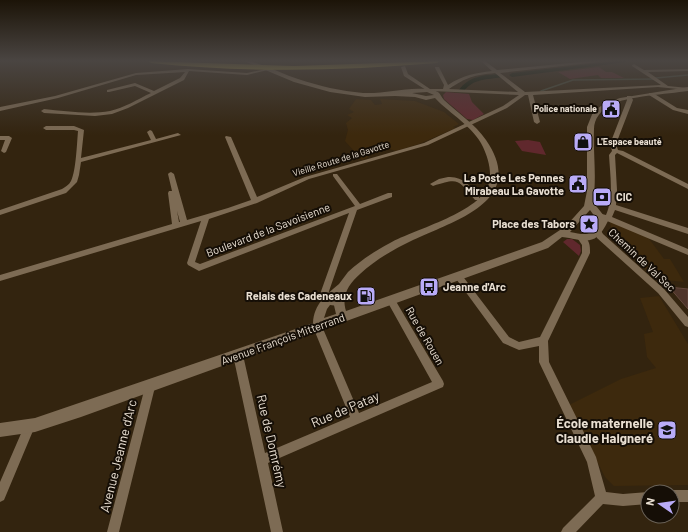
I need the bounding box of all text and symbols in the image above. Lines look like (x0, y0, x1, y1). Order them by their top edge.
public building icon: Police nationale (600, 98, 622, 120)
place label: Police nationale (534, 103, 597, 114)
shop icon: L'Espace beauté (572, 131, 594, 153)
place label: L'Espace beauté (597, 136, 662, 147)
street label: Vieille Route de la Gavotte (291, 139, 391, 178)
place label: La Poste Les Pennes Mirabeau La Gavotte (464, 171, 564, 197)
public building icon: La Poste Les Pennes Mirabeau La Gavotte (567, 173, 589, 195)
bank icon: CIC (591, 186, 613, 208)
place label: CIC (616, 190, 633, 203)
street label: Boulevard de la Savoisienne (204, 200, 332, 259)
place icon: Place des Tabors (578, 213, 600, 235)
place label: Place des Tabors (492, 217, 575, 230)
street label: Chemin de Val Sec (606, 225, 679, 294)
bus stop icon: Jeanne d'Arc (418, 276, 440, 298)
place label: Jeanne d'Arc (443, 280, 506, 293)
fuel station icon: Relais des Cadeneaux (355, 285, 377, 307)
place label: Relais des Cadeneaux (246, 289, 352, 302)
street label: Rue de Rouen (404, 304, 447, 367)
street label: Avenue François Mitterrand (219, 310, 346, 367)
street label: Rue de Patay (308, 387, 382, 431)
street label: Rue de Domrémy (253, 393, 291, 489)
street label: Avenue Jeanne d'Arc (96, 398, 140, 514)
place label: École maternelle Claudie Haigneré (556, 415, 653, 446)
school or university icon: École maternelle Claudie Haigneré (656, 419, 678, 441)
north arrow (640, 484, 680, 524)
text: N (643, 497, 657, 507)

